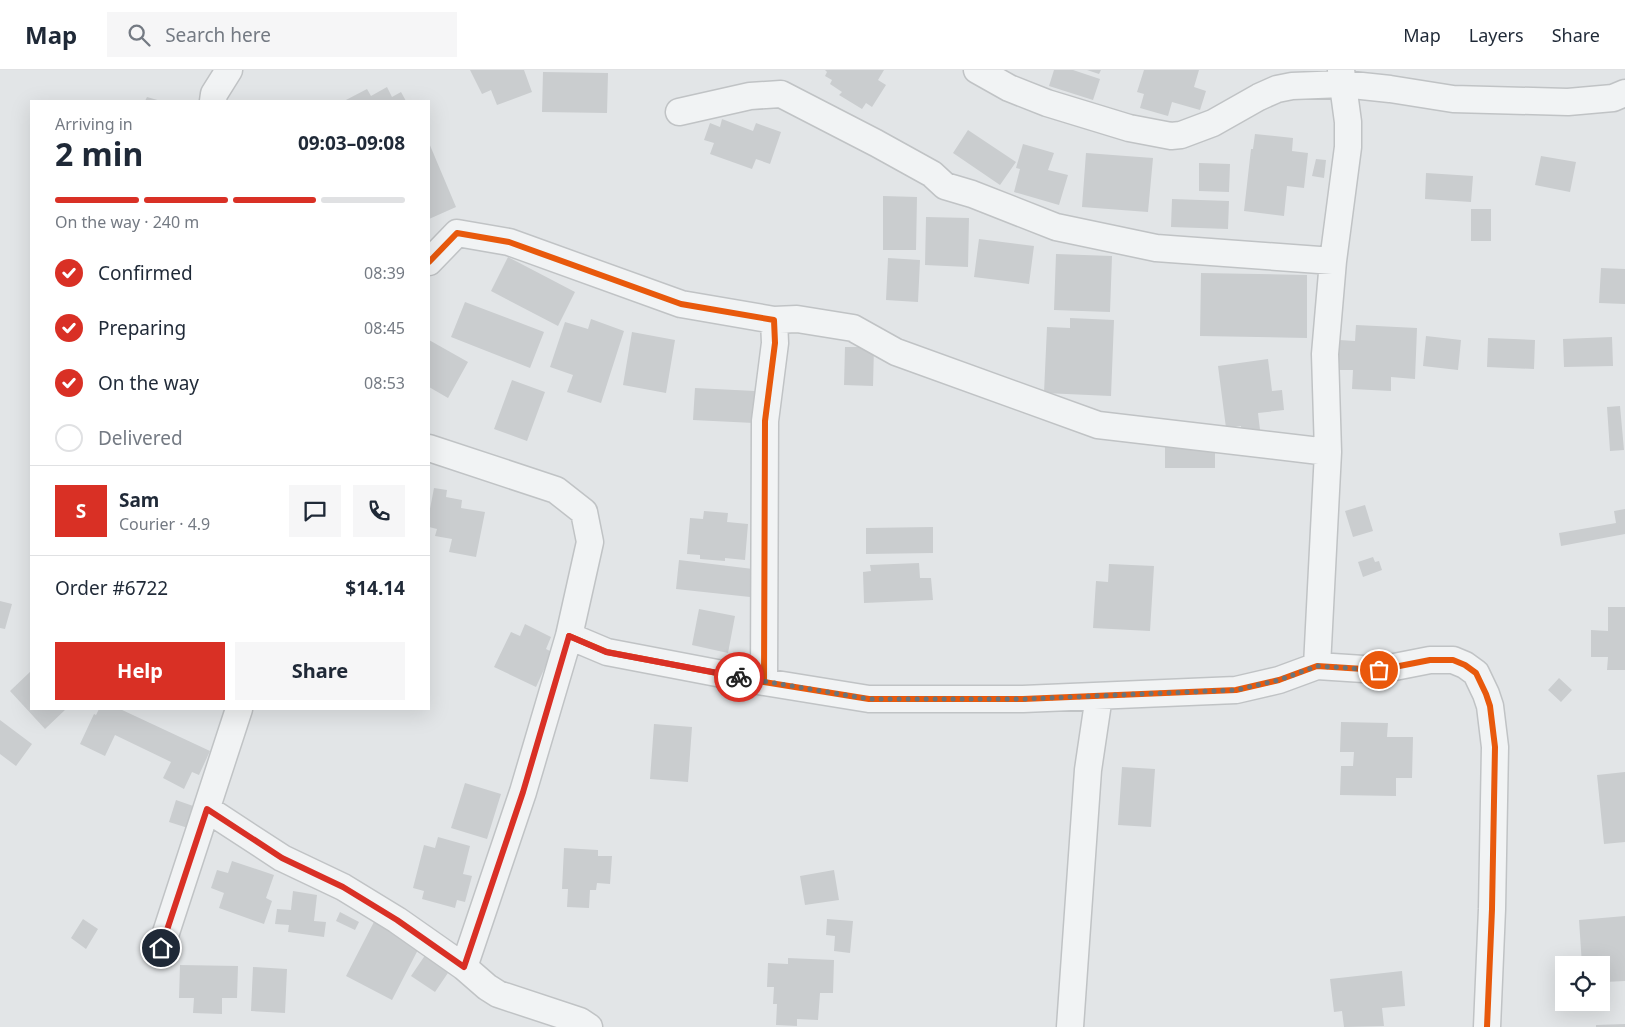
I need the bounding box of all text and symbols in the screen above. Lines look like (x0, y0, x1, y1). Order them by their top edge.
search box (107, 12, 457, 57)
text: Map (25, 18, 77, 51)
icon: search (125, 21, 153, 49)
text: Search here (165, 22, 271, 48)
text: Map (1403, 23, 1441, 47)
text: Layers (1469, 23, 1524, 47)
text: Share (1552, 23, 1600, 47)
text: Arriving in (55, 113, 133, 135)
text: 09:03–09:08 (298, 130, 405, 156)
text: 2 min (55, 132, 143, 175)
text: On the way · 240 m (55, 211, 199, 233)
icon: check (55, 259, 83, 287)
text: Confirmed (98, 260, 193, 286)
text: 08:39 (364, 262, 405, 284)
icon: check (55, 314, 83, 342)
text: Preparing (98, 315, 186, 341)
text: 08:45 (364, 317, 405, 339)
icon: check (55, 369, 83, 397)
text: On the way (98, 370, 199, 396)
text: 08:53 (364, 372, 405, 394)
text: Delivered (98, 425, 183, 451)
button: chat (289, 485, 341, 537)
button: phone (353, 485, 405, 537)
text: Sam (119, 487, 159, 513)
text: S (76, 498, 86, 524)
text: Courier · 4.9 (119, 513, 210, 535)
text: Order #6722 (55, 575, 168, 601)
text: $14.14 (345, 575, 405, 601)
button: Help (55, 642, 225, 700)
button: Share (235, 642, 405, 700)
pin (1358, 649, 1400, 691)
courier (714, 652, 764, 702)
icon: bag (1365, 656, 1393, 684)
icon: bike (725, 663, 753, 691)
pin (140, 927, 182, 969)
icon: home (147, 934, 175, 962)
map controls (1555, 956, 1610, 1011)
button: locate (1555, 956, 1610, 1011)

